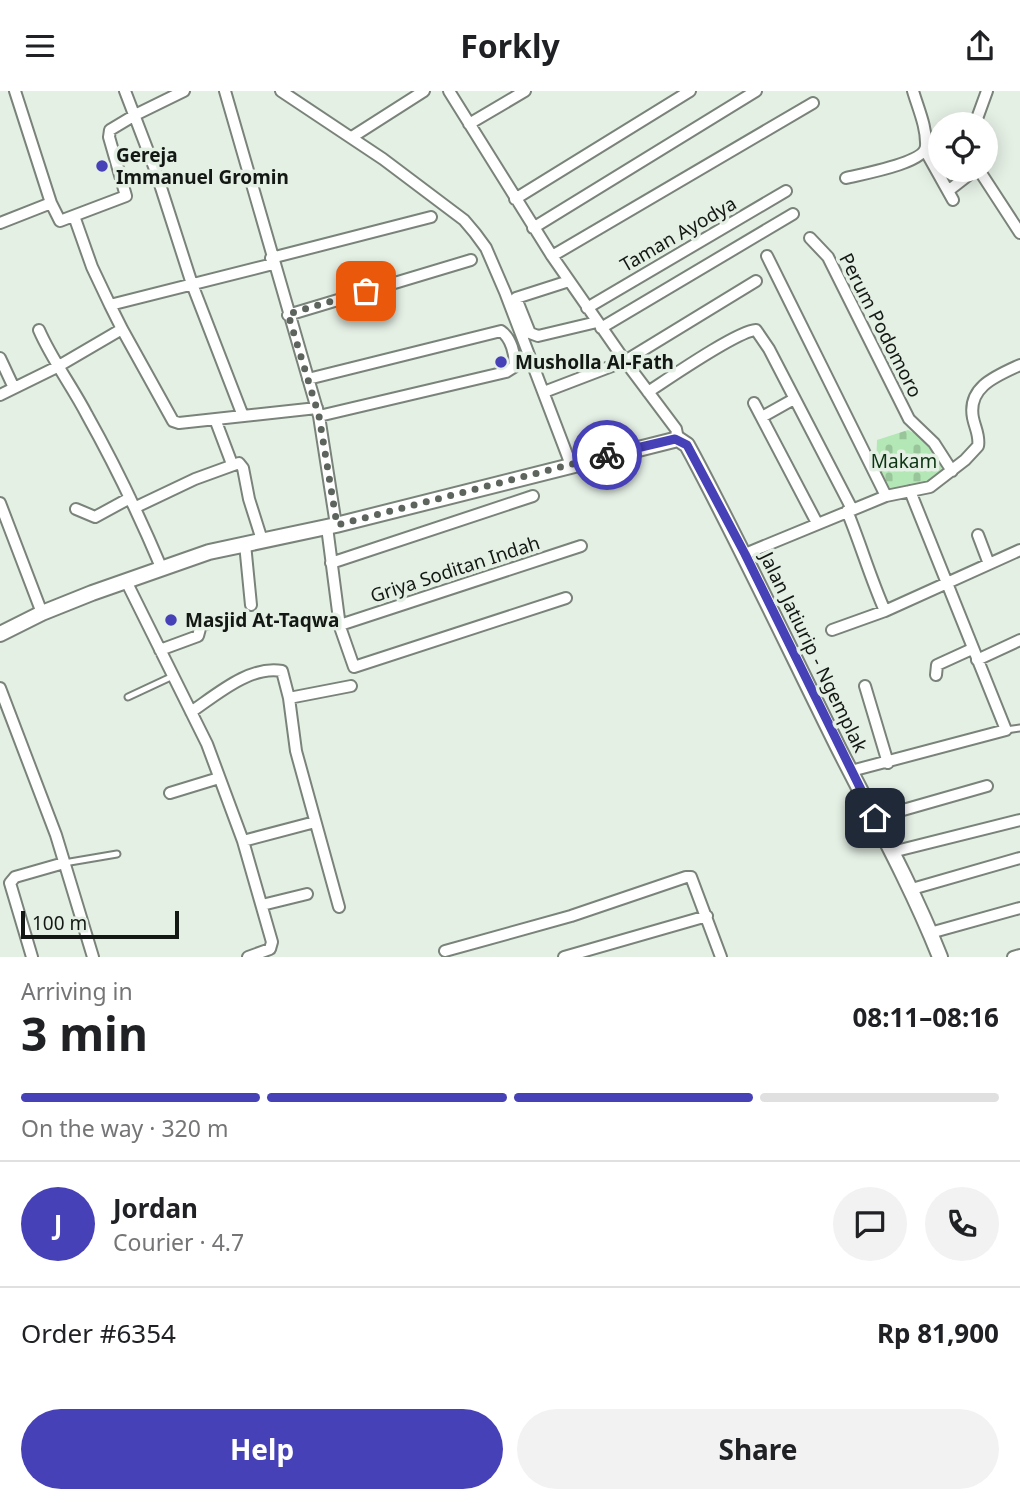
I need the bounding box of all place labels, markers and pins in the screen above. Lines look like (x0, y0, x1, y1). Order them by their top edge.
place label: Gereja Immanuel Gromin (116, 142, 289, 190)
marker: Gereja Immanuel Gromin (94, 158, 110, 174)
pin (336, 261, 396, 321)
place label: Musholla Al-Fath (515, 349, 674, 375)
marker: Musholla Al-Fath (493, 354, 509, 370)
place label: Masjid At-Taqwa (185, 607, 339, 633)
marker: Masjid At-Taqwa (163, 612, 179, 628)
pin (845, 788, 905, 848)

